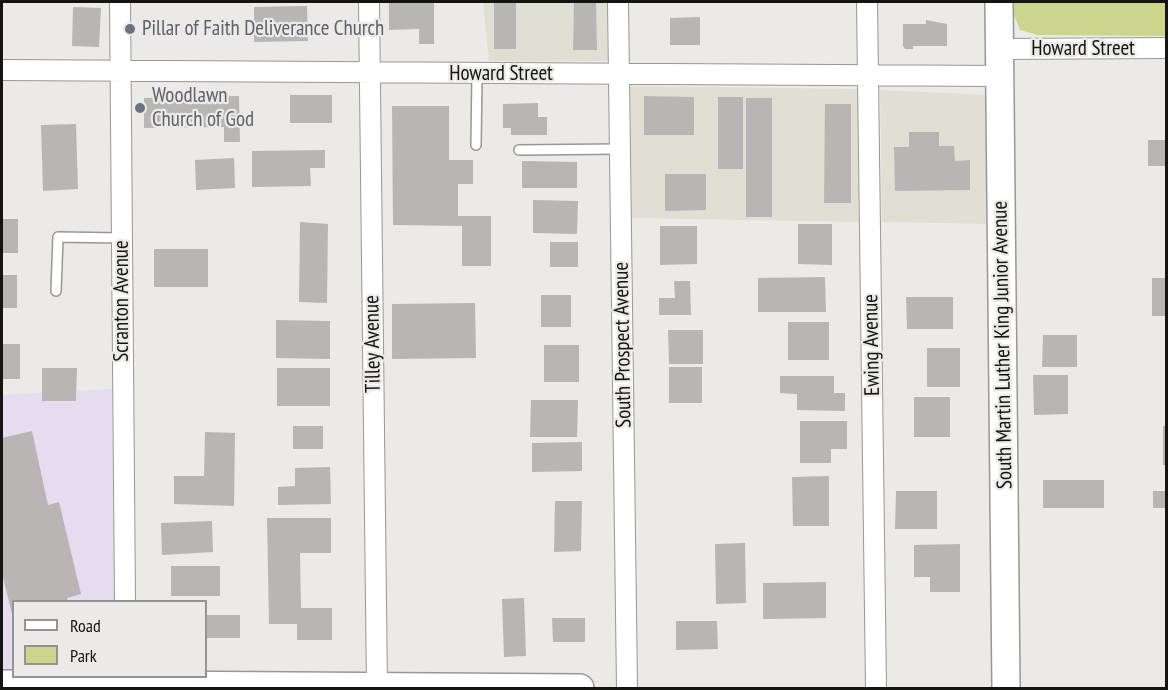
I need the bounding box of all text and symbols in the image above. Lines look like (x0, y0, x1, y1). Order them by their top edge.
place label: Pillar of Faith Deliverance Church (142, 16, 384, 42)
marker: Pillar of Faith Deliverance Church (123, 22, 137, 36)
street label: Howard Street (1031, 36, 1135, 62)
street label: Howard Street (449, 61, 553, 87)
place label: Woodlawn Church of God (152, 83, 254, 133)
marker: Woodlawn Church of God (133, 101, 147, 115)
street label: South Martin Luther King Junior Avenue (988, 201, 1018, 489)
street label: Scranton Avenue (109, 240, 135, 362)
street label: South Prospect Avenue (609, 262, 637, 428)
street label: Ewing Avenue (859, 294, 885, 396)
street label: Tilley Avenue (360, 295, 386, 393)
legend (12, 600, 207, 678)
text: Road (70, 614, 101, 637)
text: Park (70, 644, 97, 667)

